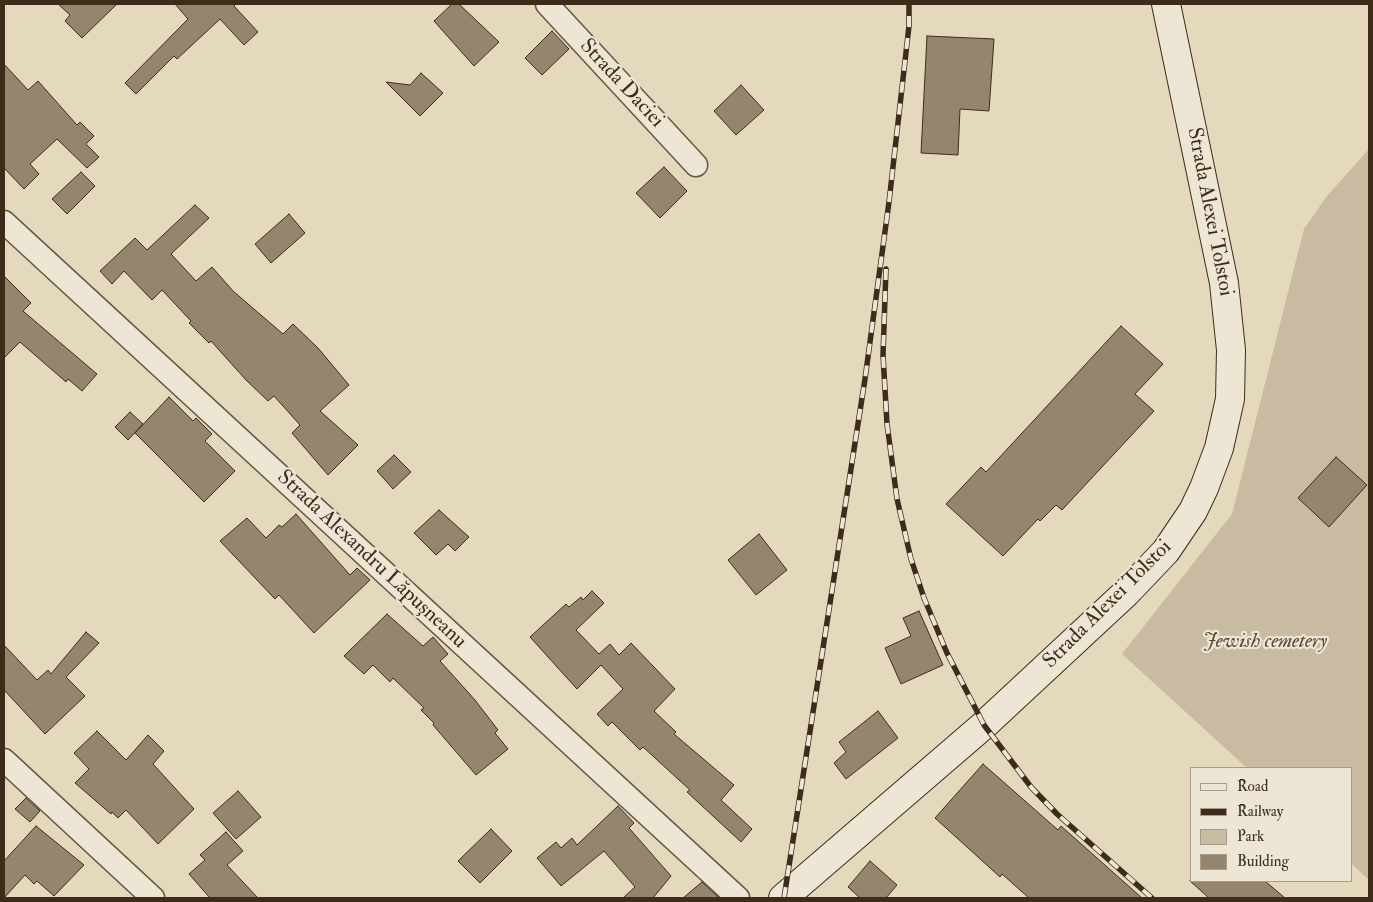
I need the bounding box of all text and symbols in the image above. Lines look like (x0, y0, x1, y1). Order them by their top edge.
street label: Strada Daciei (573, 34, 669, 134)
street label: Strada Alexei Tolstoi (1180, 125, 1238, 299)
street label: Strada Alexandru Lăpușneanu (271, 465, 471, 655)
street label: Strada Alexei Tolstoi (1038, 535, 1178, 675)
park label: Jewish cemetery (1203, 629, 1327, 655)
legend (1190, 767, 1353, 882)
text: Road (1237, 777, 1268, 796)
text: Railway (1237, 802, 1283, 821)
text: Park (1237, 827, 1264, 846)
text: Building (1237, 852, 1289, 871)

